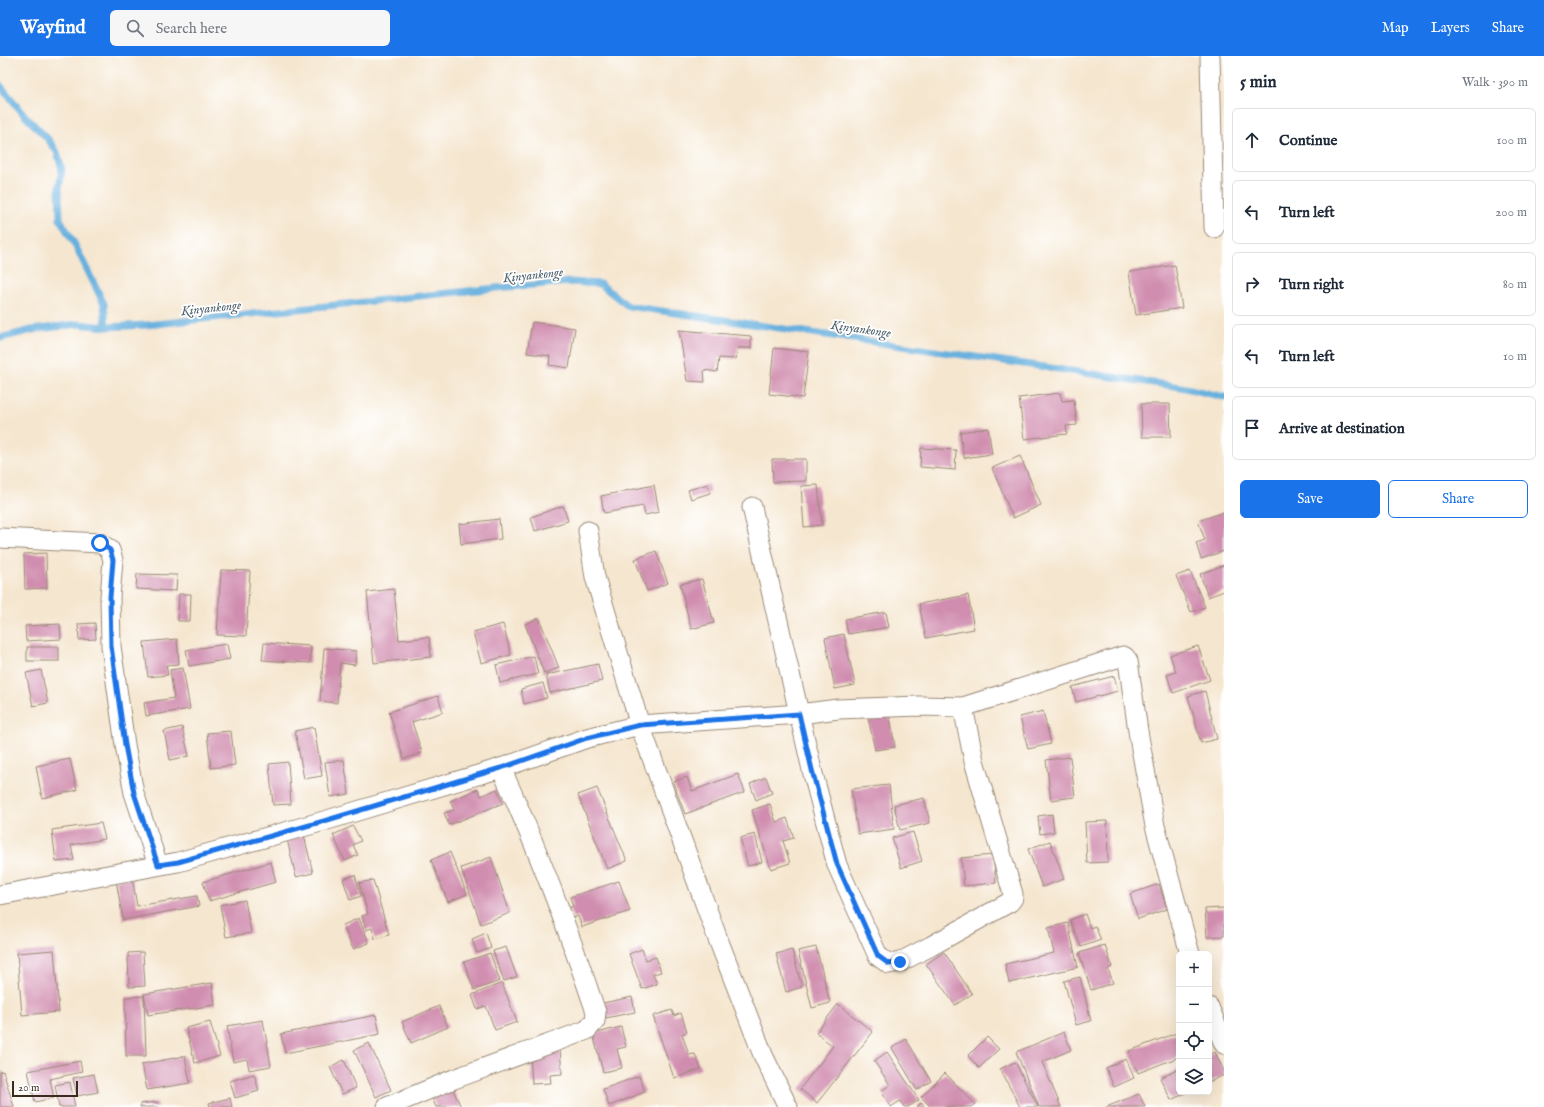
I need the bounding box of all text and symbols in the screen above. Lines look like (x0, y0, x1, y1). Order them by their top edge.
search box (110, 10, 390, 46)
text: Wayfind (20, 16, 86, 40)
icon: search (124, 17, 146, 39)
text: Search here (156, 19, 227, 38)
text: Map (1382, 19, 1409, 37)
text: Layers (1431, 19, 1470, 37)
text: Share (1492, 19, 1524, 37)
text: 5 min (1240, 72, 1277, 93)
text: Walk · 390 m (1462, 74, 1528, 91)
icon: ahead (1241, 129, 1263, 151)
text: Continue (1279, 131, 1337, 150)
text: 100 m (1497, 132, 1527, 149)
icon: left (1241, 201, 1263, 223)
text: Turn left (1279, 203, 1335, 222)
text: 200 m (1495, 204, 1527, 221)
water label: Kinyankonge (501, 264, 565, 288)
icon: right (1241, 273, 1263, 295)
text: Turn right (1279, 275, 1344, 294)
text: 80 m (1503, 276, 1527, 293)
water label: Kinyankonge (179, 297, 243, 321)
water label: Kinyankonge (829, 317, 893, 343)
icon: left (1241, 345, 1263, 367)
text: Turn left (1279, 347, 1335, 366)
text: 10 m (1503, 348, 1527, 365)
icon: arrive (1241, 417, 1263, 439)
text: Arrive at destination (1279, 419, 1405, 438)
button: Save (1240, 480, 1380, 518)
button: Share (1388, 480, 1528, 518)
route start (91, 534, 109, 552)
map controls (1176, 951, 1212, 1095)
button: + (1176, 951, 1212, 987)
route end (891, 953, 909, 971)
button: − (1176, 987, 1212, 1023)
button: locate (1176, 1023, 1212, 1059)
button: layers (1176, 1059, 1212, 1095)
scale bar (12, 1079, 78, 1098)
text: 20 m (18, 1081, 39, 1095)

